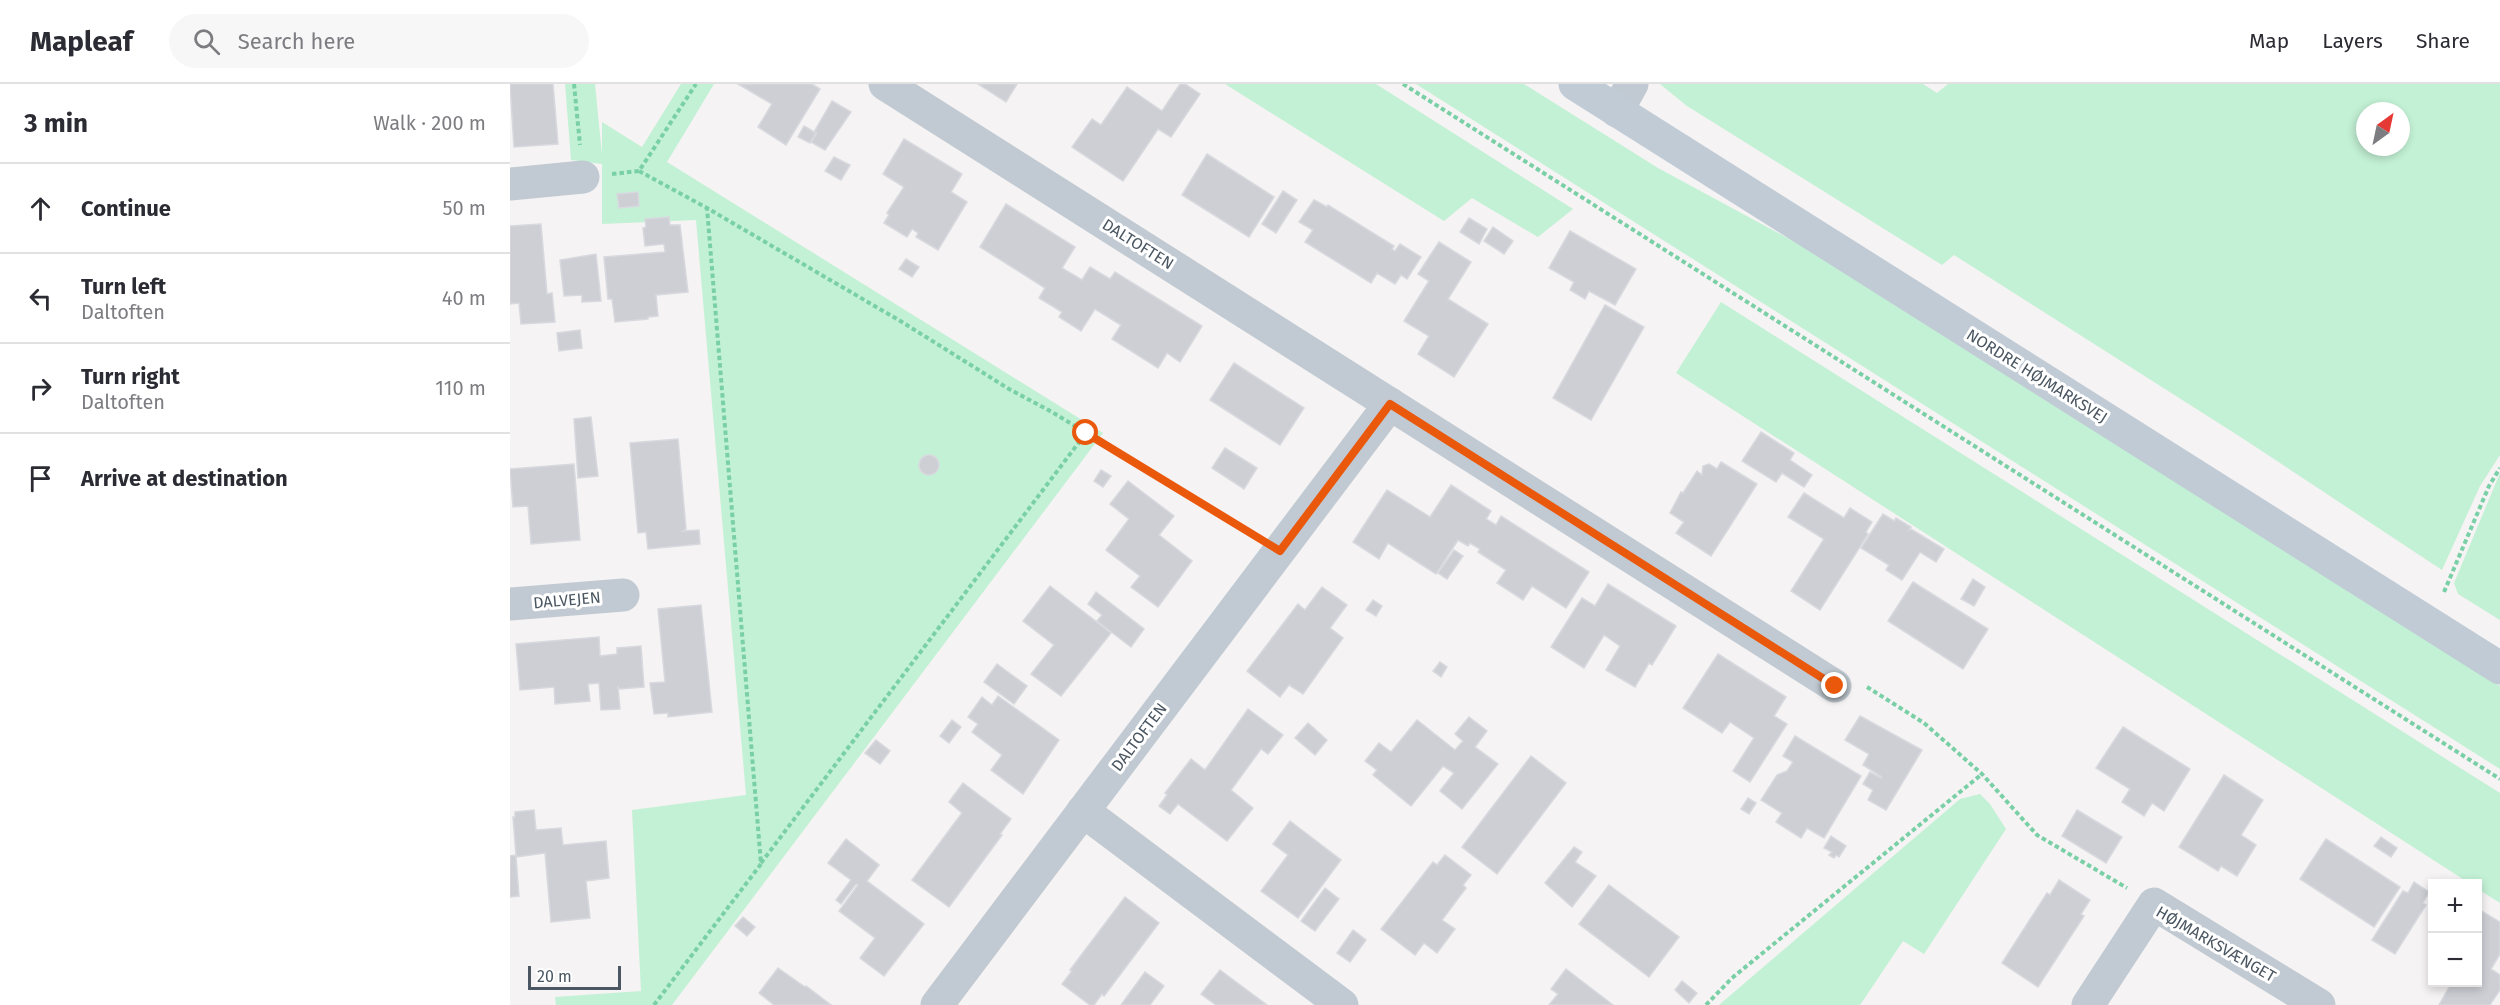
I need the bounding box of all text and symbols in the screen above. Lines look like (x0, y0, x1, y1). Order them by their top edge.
search box (169, 14, 589, 68)
text: Mapleaf (30, 25, 133, 58)
icon: search (190, 25, 223, 58)
text: Search here (238, 28, 355, 55)
text: Map (2249, 28, 2289, 54)
text: Layers (2322, 28, 2383, 54)
text: Share (2416, 28, 2470, 54)
north arrow (2356, 102, 2410, 156)
text: 3 min (24, 108, 88, 139)
text: Walk · 200 m (373, 111, 486, 135)
icon: ahead (24, 192, 57, 225)
text: Continue (81, 195, 171, 222)
text: 50 m (442, 196, 486, 220)
street label: DALTOFTEN (1099, 215, 1177, 273)
text: Turn left (81, 273, 166, 300)
icon: left (24, 282, 57, 315)
text: 40 m (442, 286, 486, 310)
text: Daltoften (81, 300, 165, 324)
street label: NORDRE HØJMARKSVEJ (1963, 325, 2111, 427)
text: Turn right (81, 363, 180, 390)
icon: right (24, 372, 57, 405)
text: 110 m (435, 376, 486, 400)
text: Daltoften (81, 390, 165, 414)
route start (1072, 419, 1098, 445)
icon: arrive (24, 462, 57, 495)
text: Arrive at destination (81, 465, 288, 492)
street label: DALVEJEN (532, 588, 602, 612)
route end (1821, 672, 1847, 698)
street label: DALTOFTEN (1107, 699, 1171, 775)
map controls (2428, 879, 2482, 987)
button: + (2428, 879, 2482, 933)
street label: HØJMARKSVÆNGET (2153, 902, 2280, 986)
button: − (2428, 933, 2482, 987)
scale bar (528, 963, 621, 990)
text: 20 m (537, 967, 572, 986)

